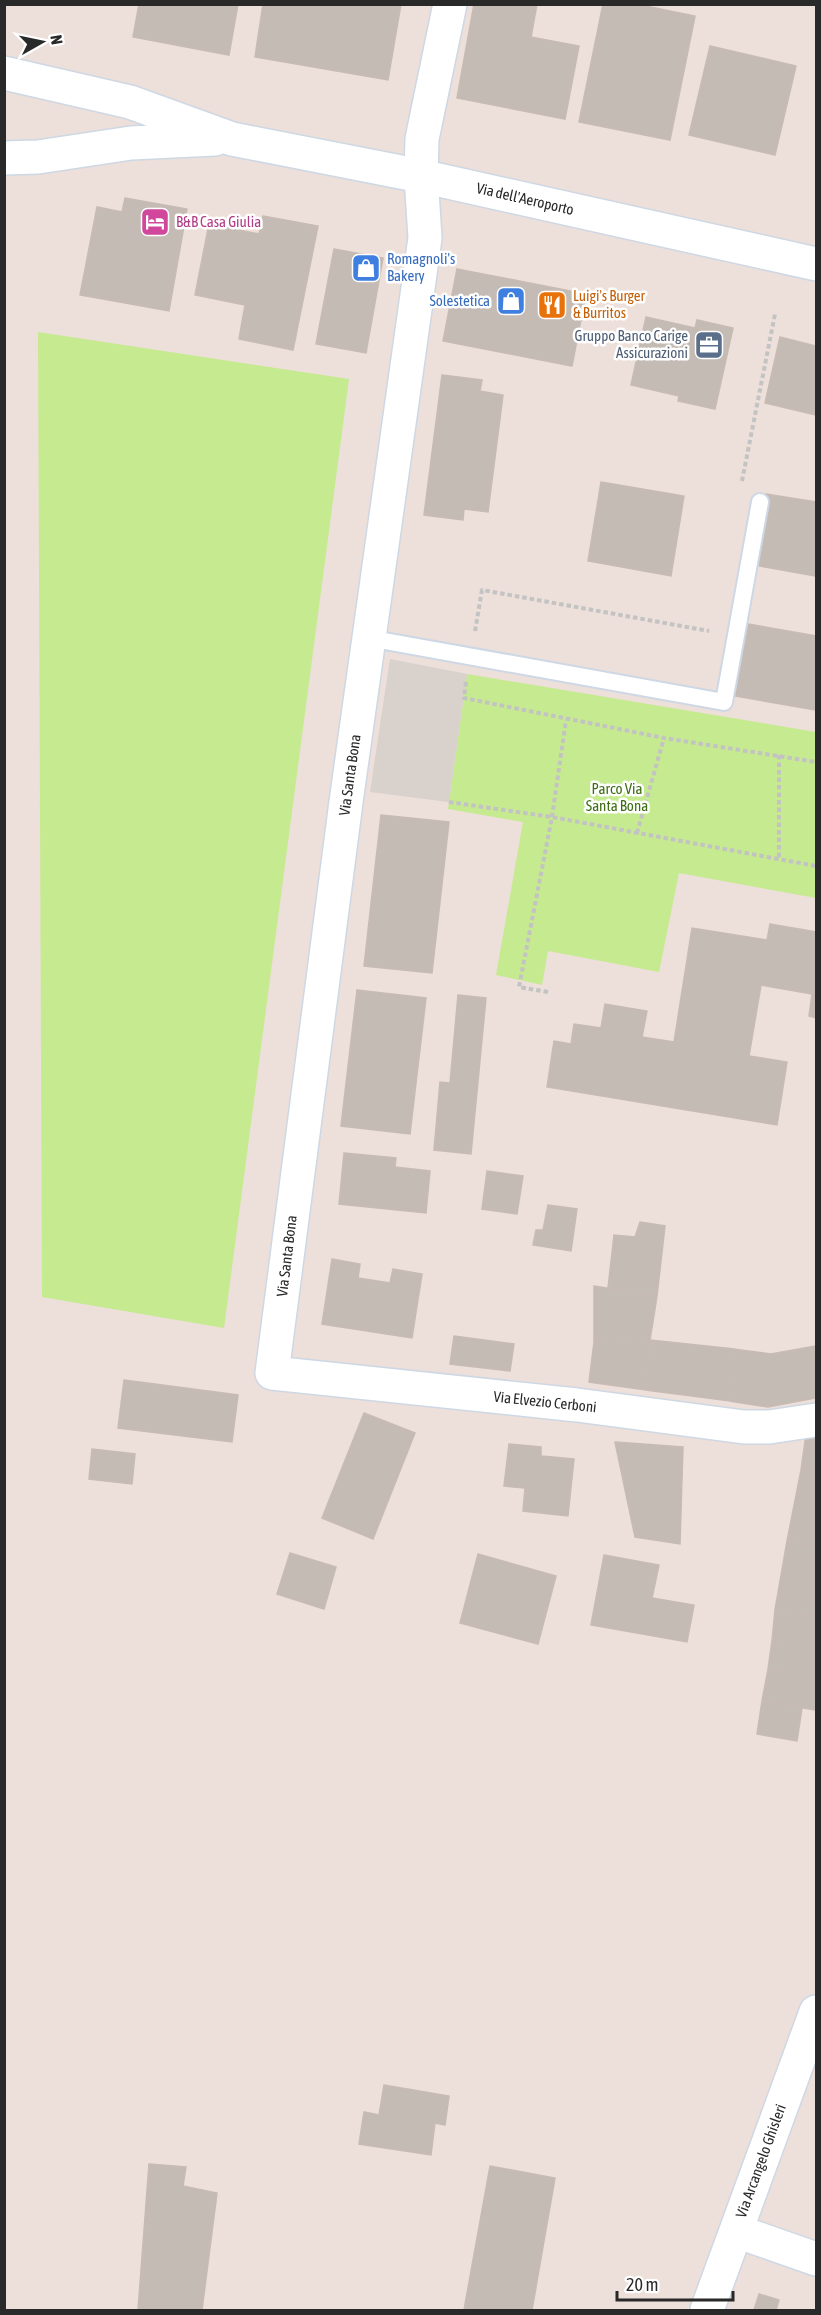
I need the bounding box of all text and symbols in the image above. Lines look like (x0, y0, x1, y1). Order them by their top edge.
north arrow (12, 12, 72, 72)
text: N (47, 34, 66, 46)
street label: Via dell'Aeroporto (475, 179, 575, 218)
hotel icon: B&B Casa Giulia (139, 206, 171, 238)
place label: B&B Casa Giulia (176, 213, 261, 230)
place label: Romagnoli's Bakery (387, 250, 455, 284)
shop icon: Romagnoli's Bakery (350, 252, 382, 284)
shop icon: Solestetica (495, 285, 527, 317)
place label: Luigi's Burger & Burritos (573, 287, 646, 321)
restaurant icon: Luigi's Burger & Burritos (536, 289, 568, 321)
place label: Solestetica (429, 292, 490, 309)
place label: Gruppo Banco Carige Assicurazioni (574, 327, 688, 361)
office icon: Gruppo Banco Carige Assicurazioni (693, 329, 725, 361)
street label: Via Santa Bona (335, 733, 364, 817)
park label: Parco Via Santa Bona (586, 780, 648, 814)
street label: Via Santa Bona (273, 1214, 300, 1298)
street label: Via Elvezio Cerboni (493, 1388, 598, 1415)
street label: Via Arcangelo Ghisleri (732, 2102, 789, 2220)
scale bar (617, 2264, 732, 2302)
text: 20 m (626, 2274, 658, 2295)

